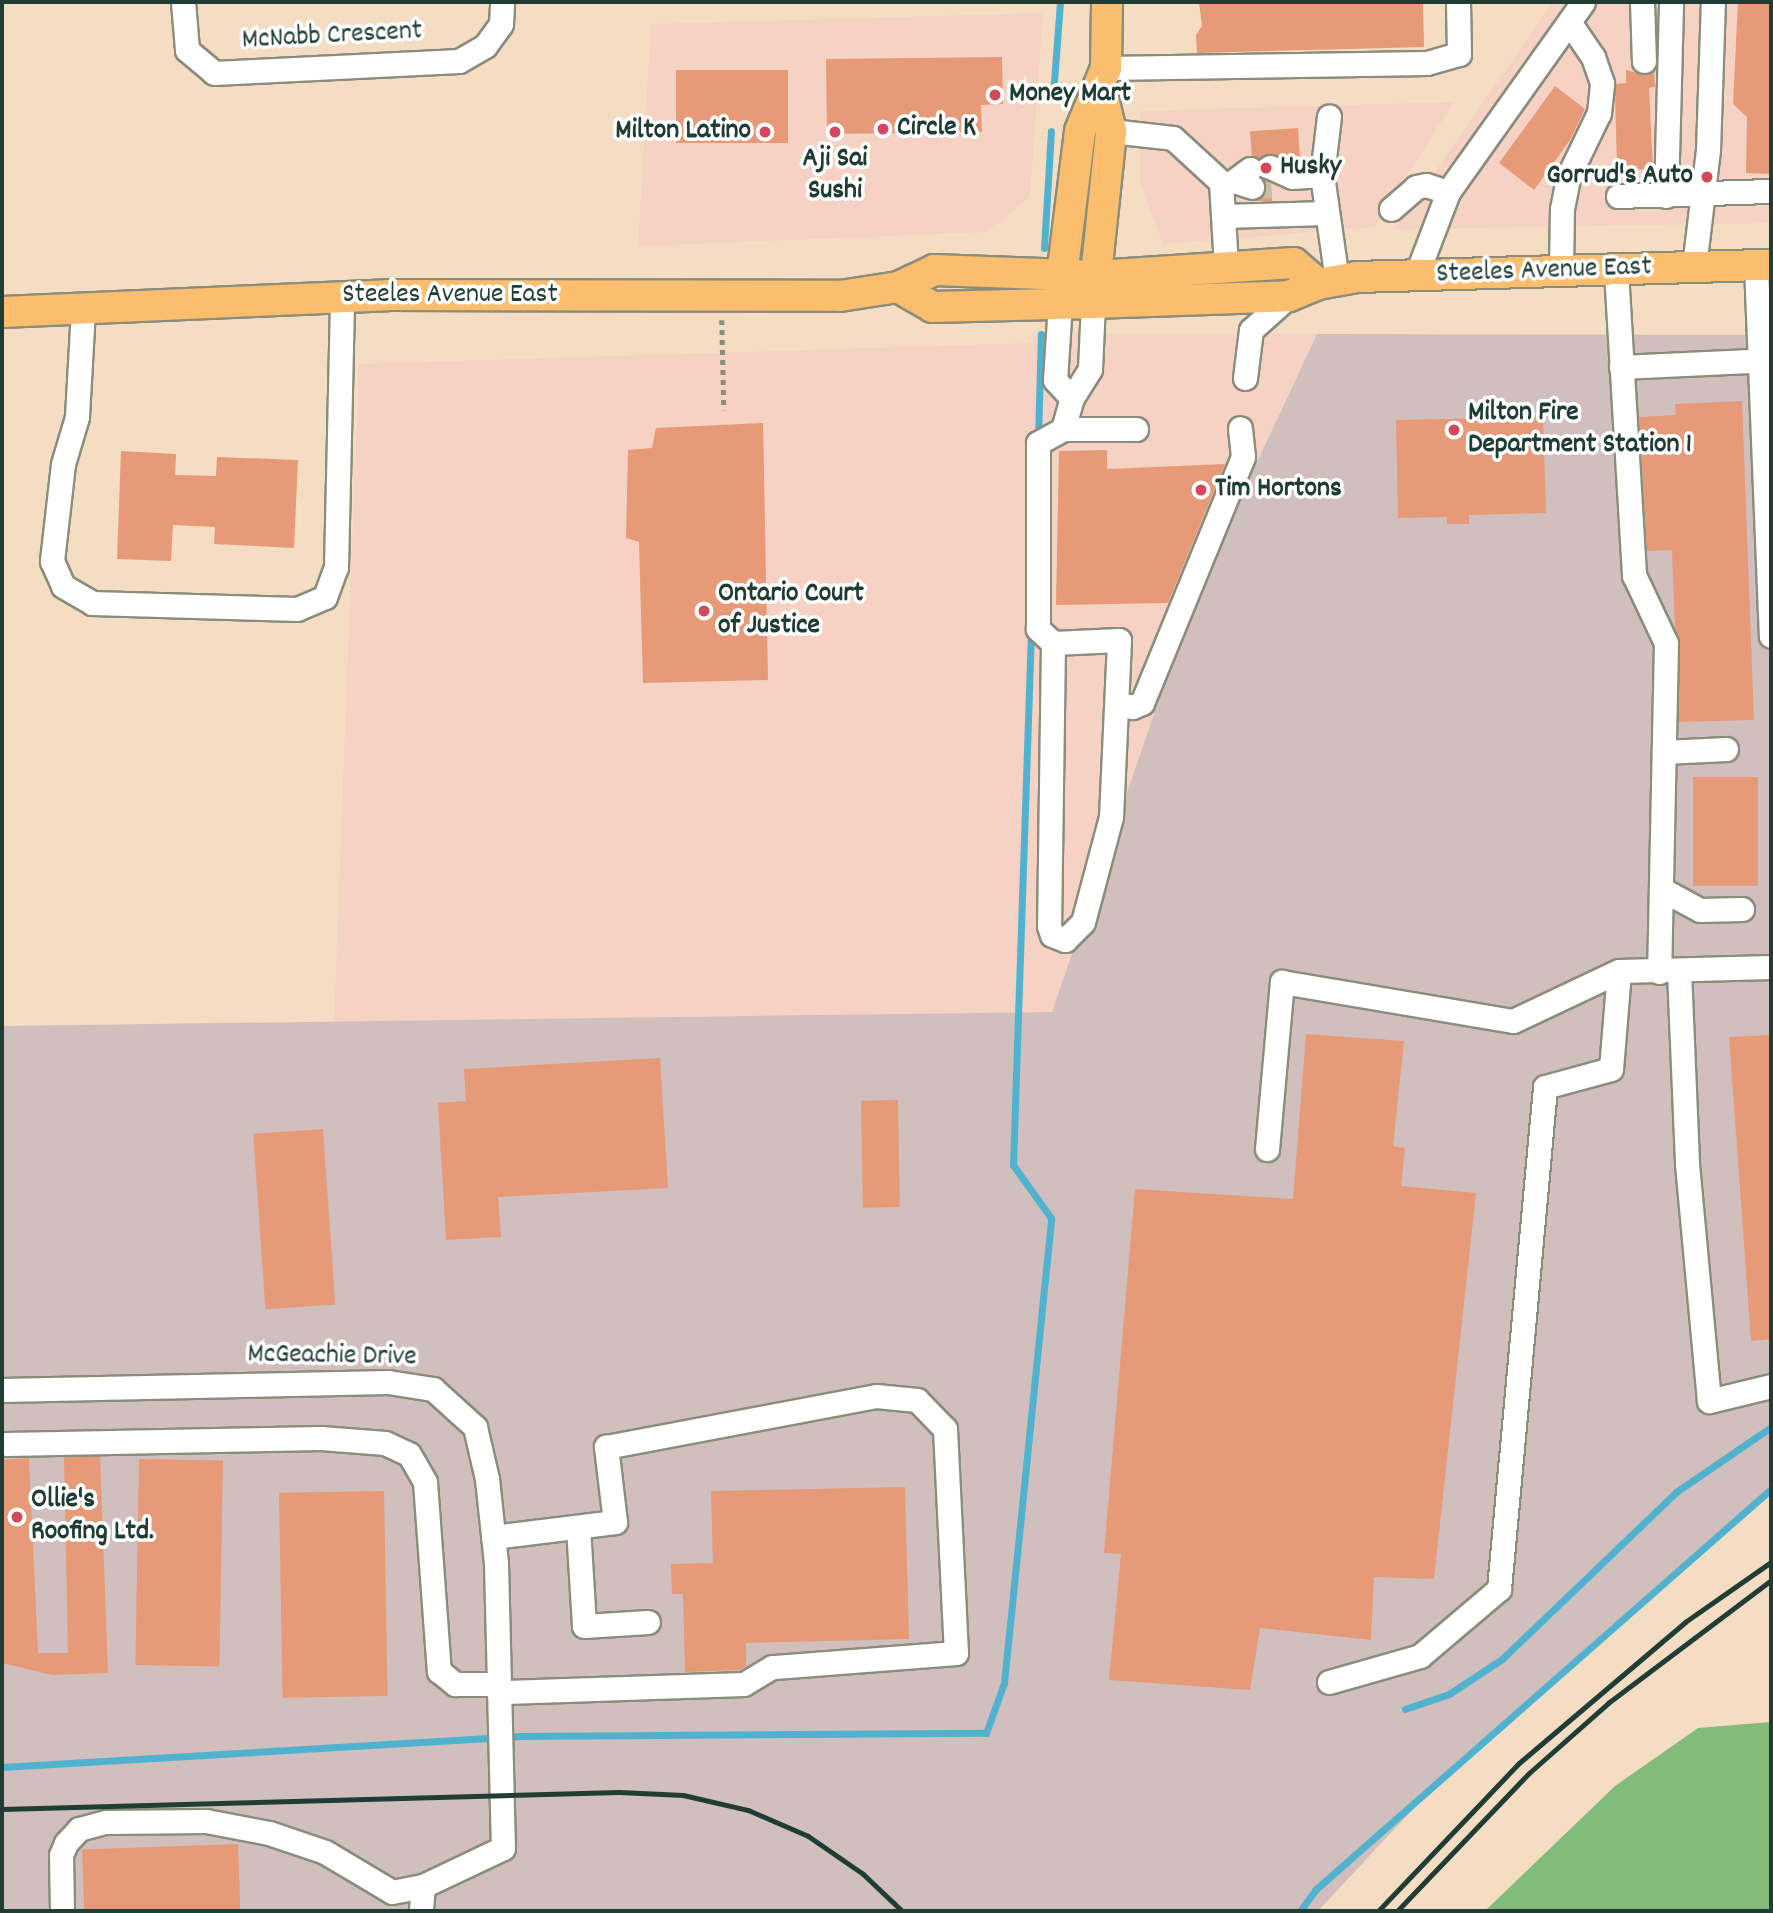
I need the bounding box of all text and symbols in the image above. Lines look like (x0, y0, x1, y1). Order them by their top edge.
street label: McNabb Crescent (241, 16, 423, 58)
place label: Money Mart (1009, 78, 1131, 112)
marker: Money Mart (987, 87, 1003, 103)
place label: Circle K (897, 112, 976, 146)
place label: Milton Latino (615, 115, 751, 149)
marker: Circle K (875, 121, 891, 137)
marker: Milton Latino (757, 124, 773, 140)
marker: Aji Sai Sushi (827, 124, 843, 140)
place label: Aji Sai Sushi (803, 143, 867, 209)
place label: Husky (1280, 151, 1341, 185)
marker: Husky (1258, 160, 1274, 176)
place label: Gorrud's Auto (1547, 160, 1693, 194)
marker: Gorrud's Auto (1699, 169, 1715, 185)
street label: Steeles Avenue East (1436, 251, 1652, 293)
street label: Steeles Avenue East (342, 279, 558, 313)
place label: Milton Fire Department Station 1 (1468, 397, 1692, 463)
marker: Milton Fire Department Station 1 (1446, 422, 1462, 438)
place label: Tim Hortons (1215, 473, 1342, 507)
marker: Tim Hortons (1193, 482, 1209, 498)
place label: Ontario Court of Justice (718, 578, 864, 644)
marker: Ontario Court of Justice (696, 603, 712, 619)
street label: McGeachie Drive (247, 1339, 417, 1375)
place label: Ollie's Roofing Ltd. (31, 1484, 154, 1550)
marker: Ollie's Roofing Ltd. (9, 1509, 25, 1525)

